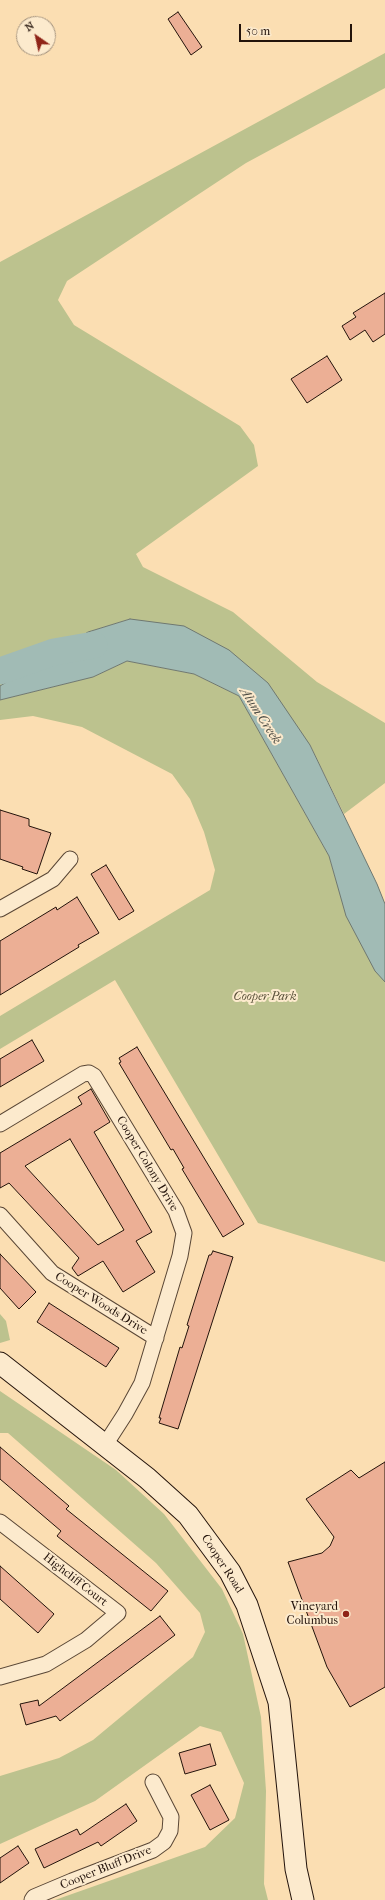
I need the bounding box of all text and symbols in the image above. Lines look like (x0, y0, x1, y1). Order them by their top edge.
north arrow (16, 16, 56, 56)
scale bar (241, 16, 354, 42)
text: N (22, 19, 37, 34)
text: 50 m (246, 24, 270, 38)
water label: Alum Creek (236, 685, 284, 747)
park label: Cooper Park (234, 990, 296, 1004)
street label: Cooper Colony Drive (113, 1114, 181, 1214)
street label: Cooper Woods Drive (52, 1270, 150, 1338)
street label: Cooper Road (198, 1532, 246, 1596)
street label: Highcliff Court (40, 1550, 110, 1610)
place label: Vineyard Columbus (287, 1600, 338, 1628)
marker: Vineyard Columbus (341, 1609, 351, 1619)
street label: Cooper Bluff Drive (58, 1843, 154, 1893)

